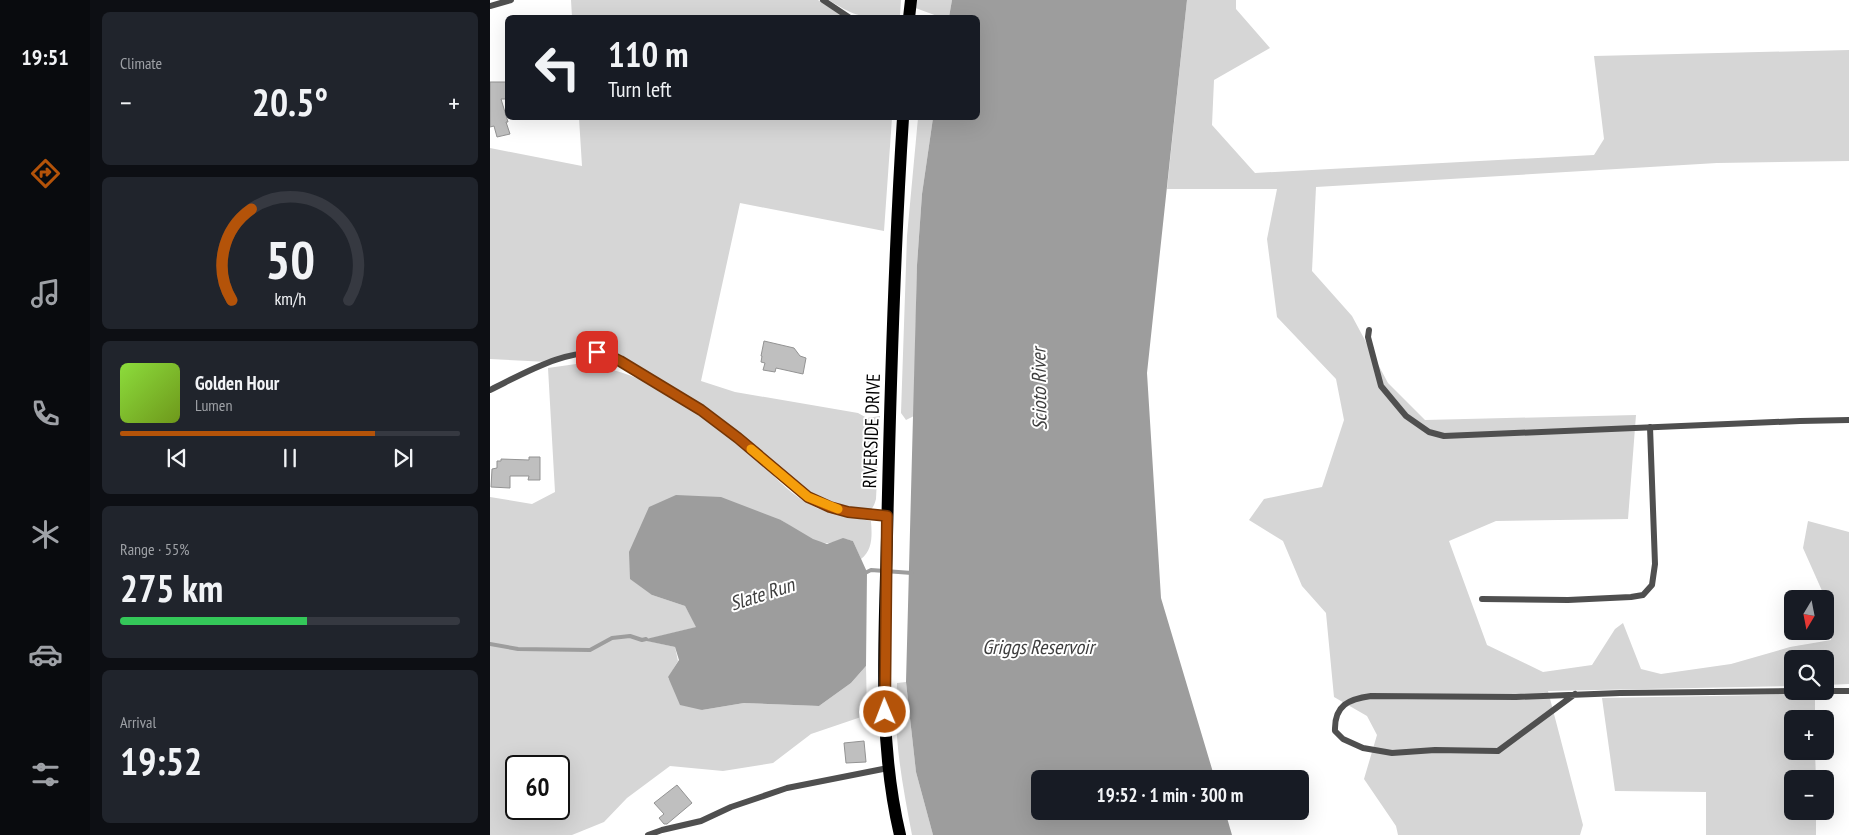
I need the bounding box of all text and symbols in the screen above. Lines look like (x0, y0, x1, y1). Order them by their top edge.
text: 110 m (608, 31, 689, 77)
icon: left (525, 35, 590, 100)
text: 19:51 (21, 43, 69, 71)
text: Climate (120, 53, 162, 73)
text: Turn left (608, 75, 672, 103)
text: 20.5° (252, 77, 328, 126)
text: − (120, 84, 132, 121)
text: + (448, 84, 460, 121)
icon: directions (28, 156, 63, 191)
text: 50 (265, 226, 315, 293)
icon: music (28, 276, 63, 311)
text: km/h (274, 287, 306, 310)
pin (576, 331, 618, 373)
icon: arrive (583, 338, 611, 366)
water label: Scioto River (1025, 345, 1053, 430)
text: Golden Hour (195, 371, 279, 395)
street label: RIVERSIDE DRIVE (857, 373, 885, 489)
text: Lumen (195, 395, 232, 415)
icon: phone (28, 396, 63, 431)
icon: previous (163, 444, 191, 472)
icon: pause (276, 444, 304, 472)
icon: next (389, 444, 417, 472)
icon: climate (28, 517, 63, 552)
text: Range · 55% (120, 539, 189, 559)
text: 275 km (120, 563, 223, 612)
water label: Slate Run (727, 571, 799, 617)
north arrow (1784, 590, 1834, 640)
map controls (1784, 590, 1834, 820)
water label: Griggs Reservoir (982, 634, 1096, 660)
icon: car (28, 637, 63, 672)
button: search (1784, 650, 1834, 700)
position arrow (858, 685, 910, 737)
button: + (1784, 710, 1834, 760)
text: Arrival (120, 712, 156, 732)
text: 19:52 (120, 736, 202, 785)
speed limit sign: 60 (505, 755, 570, 820)
icon: filters (28, 757, 63, 792)
button: − (1784, 770, 1834, 820)
text: 19:52 · 1 min · 300 m (1097, 783, 1243, 807)

